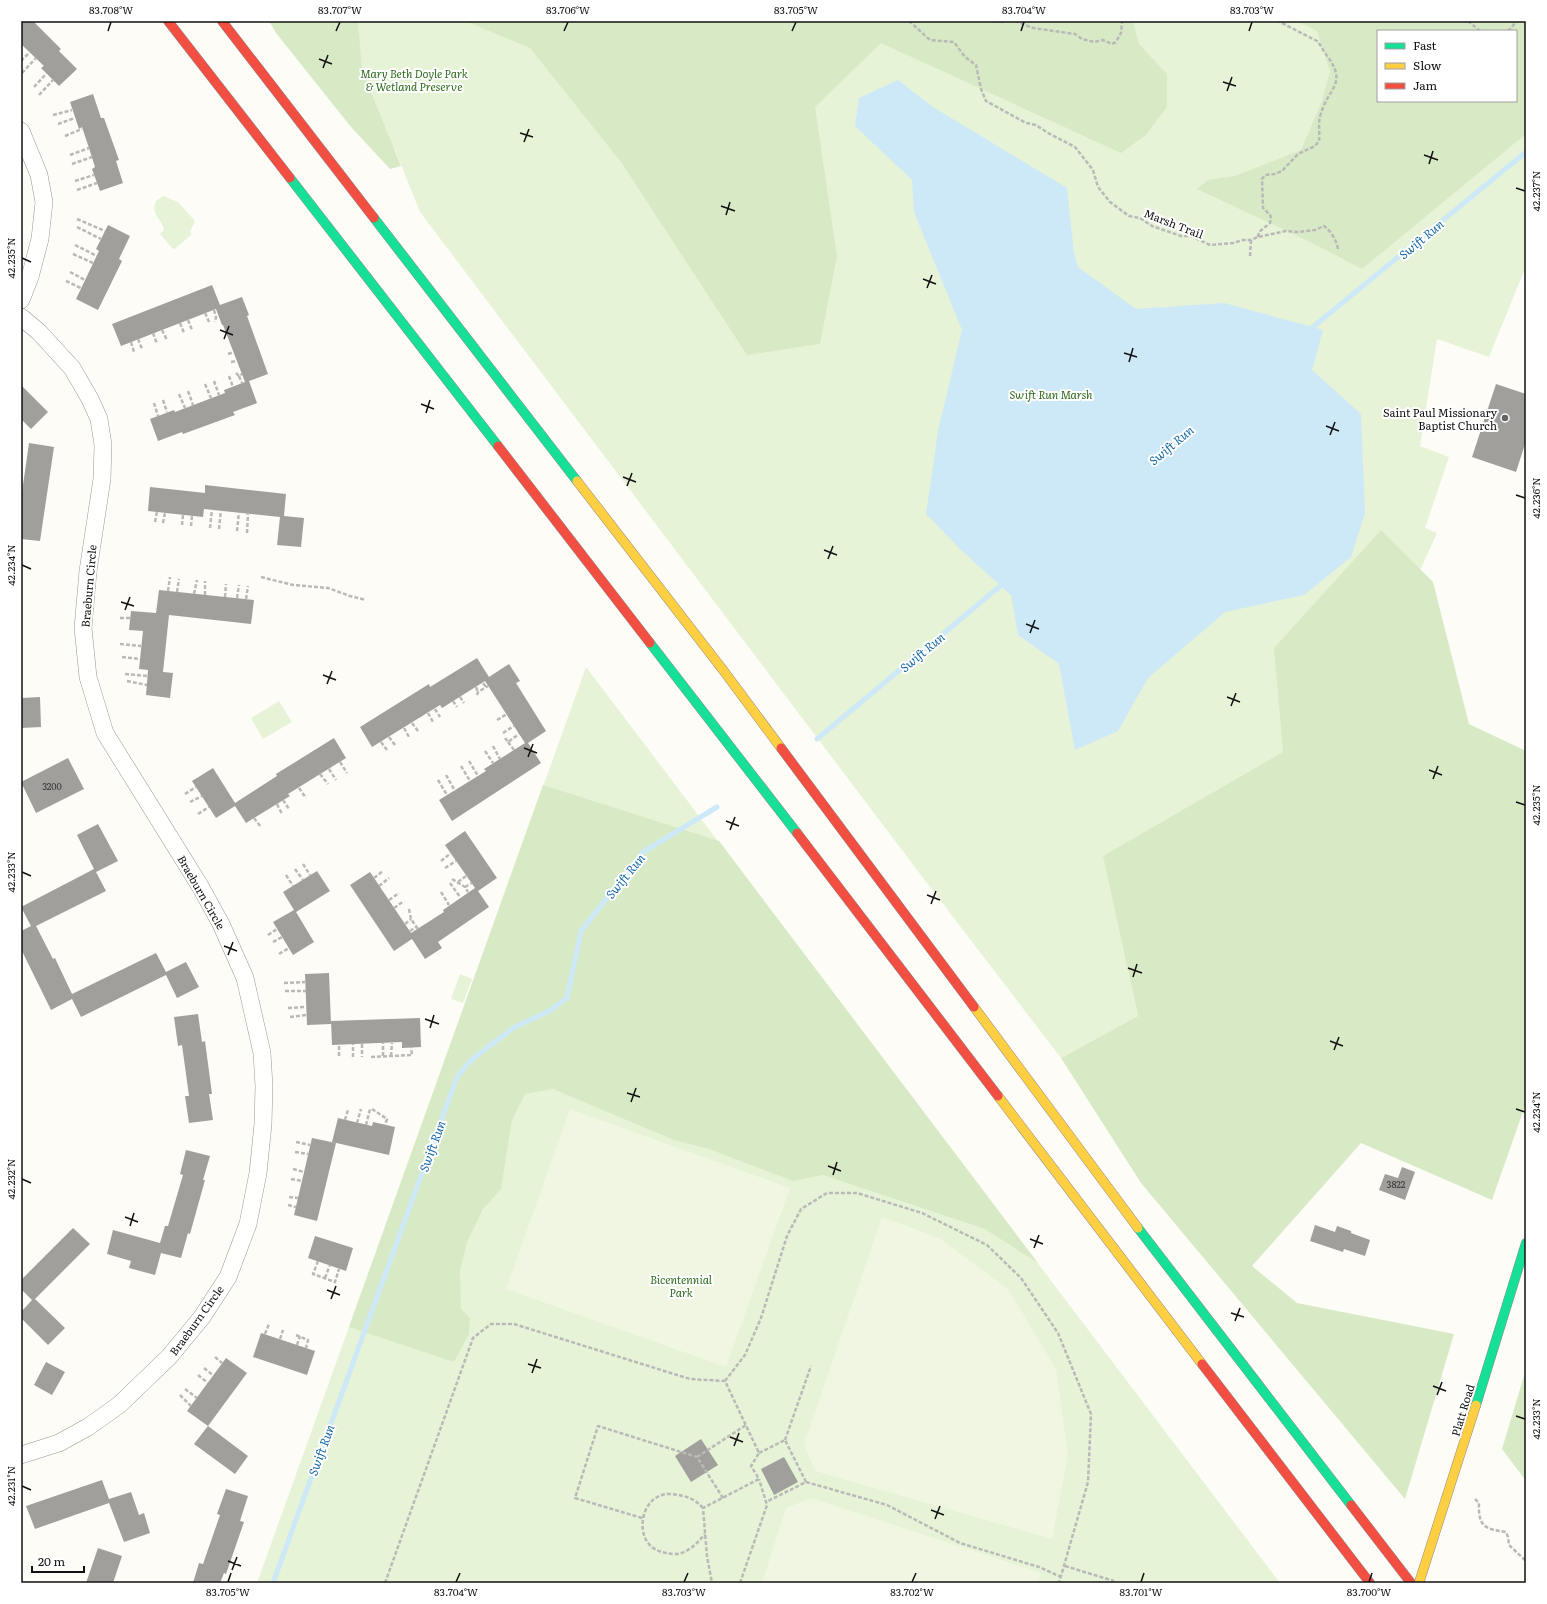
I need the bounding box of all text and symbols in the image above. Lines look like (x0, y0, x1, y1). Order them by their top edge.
text: 83.708°W (89, 2, 133, 17)
text: 83.707°W (318, 2, 362, 17)
text: 83.706°W (546, 2, 590, 17)
text: 83.705°W (774, 2, 818, 17)
text: 83.704°W (1002, 2, 1046, 17)
text: 83.703°W (1230, 2, 1274, 17)
legend (1377, 30, 1517, 102)
text: Fast (1413, 36, 1437, 54)
text: Slow (1413, 56, 1442, 74)
park label: Mary Beth Doyle Park & Wetland Preserve (360, 65, 468, 94)
text: Jam (1413, 76, 1438, 94)
text: 42.237°N (1528, 171, 1543, 211)
street label: Marsh Trail (1142, 204, 1206, 242)
water label: Swift Run (1395, 215, 1447, 263)
text: 42.235°N (3, 237, 18, 279)
park label: Swift Run Marsh (1009, 386, 1093, 402)
place label: Saint Paul Missionary Baptist Church (1383, 404, 1498, 433)
marker: Saint Paul Missionary Baptist Church (1500, 413, 1510, 423)
water label: Swift Run (1145, 421, 1197, 469)
text: 42.236°N (1528, 477, 1543, 519)
text: 42.234°N (3, 544, 18, 586)
street label: Braeburn Circle (76, 544, 100, 628)
water label: Swift Run (896, 628, 948, 676)
house number: 3200 (42, 779, 62, 793)
text: 42.235°N (1528, 784, 1543, 826)
water label: Swift Run (601, 850, 649, 902)
text: 42.233°N (3, 851, 18, 893)
street label: Braeburn Circle (174, 852, 230, 932)
text: 42.234°N (1528, 1091, 1543, 1133)
water label: Swift Run (414, 1118, 450, 1174)
text: 42.232°N (3, 1159, 18, 1199)
house number: 3822 (1387, 1177, 1406, 1191)
park label: Bicentennial Park (650, 1271, 713, 1300)
street label: Braeburn Circle (165, 1281, 227, 1358)
street label: Platt Road (1447, 1382, 1478, 1438)
text: 42.233°N (1528, 1398, 1543, 1440)
water label: Swift Run (303, 1422, 339, 1478)
text: 42.231°N (3, 1466, 18, 1506)
scale bar (32, 1548, 84, 1574)
text: 20 m (38, 1552, 65, 1570)
text: 83.705°W (206, 1584, 250, 1599)
text: 83.704°W (434, 1584, 478, 1599)
text: 83.703°W (662, 1584, 706, 1599)
text: 83.702°W (890, 1584, 934, 1599)
text: 83.701°W (1120, 1584, 1162, 1599)
text: 83.700°W (1347, 1584, 1391, 1599)

